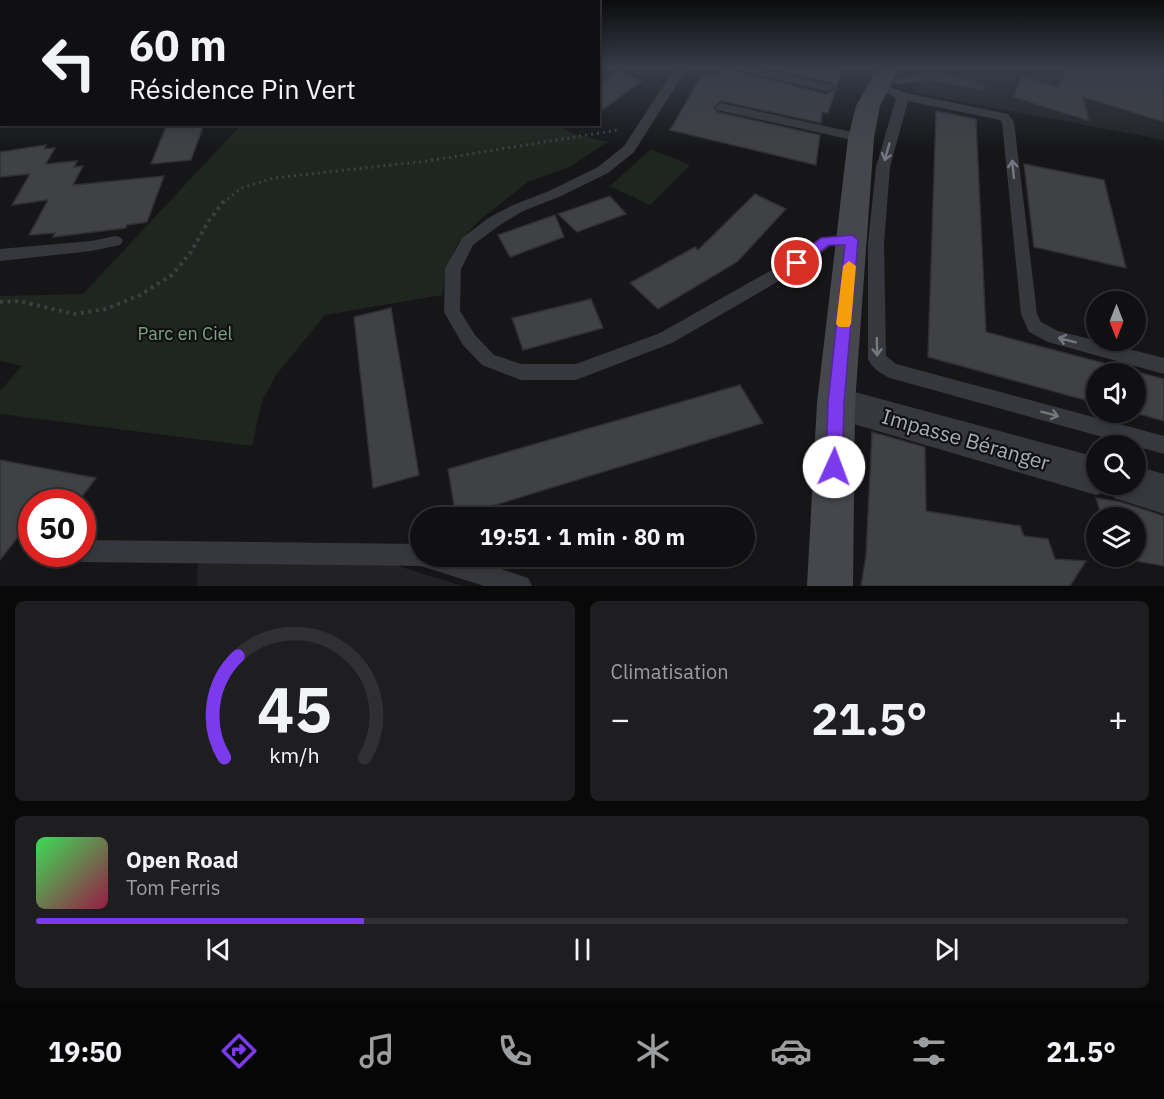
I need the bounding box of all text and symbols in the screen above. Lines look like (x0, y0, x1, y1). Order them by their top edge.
text: 60 m (129, 18, 227, 73)
icon: left (30, 24, 108, 102)
text: Résidence Pin Vert (129, 71, 356, 106)
one-way arrow (881, 143, 892, 162)
one-way arrow (1007, 160, 1018, 180)
pin (771, 237, 822, 288)
icon: arrive (780, 246, 813, 279)
north arrow (1086, 291, 1146, 351)
map controls (1086, 291, 1146, 567)
park label: Parc en Ciel (138, 322, 233, 345)
one-way arrow (1058, 334, 1077, 346)
one-way arrow (871, 336, 883, 356)
button: sound (1086, 363, 1146, 423)
street label: Impasse Béranger (879, 402, 1053, 476)
one-way arrow (1040, 408, 1059, 420)
position arrow (802, 435, 866, 499)
button: search (1086, 435, 1146, 495)
speed limit sign: 50 (18, 489, 96, 567)
button: layers (1086, 507, 1146, 567)
text: 19:51 · 1 min · 80 m (480, 522, 685, 551)
text: Climatisation (611, 658, 729, 685)
text: 45 (257, 668, 332, 749)
text: 21.5° (811, 689, 927, 747)
text: − (611, 697, 630, 740)
text: + (1108, 697, 1128, 740)
text: km/h (270, 741, 320, 769)
text: Open Road (126, 845, 239, 874)
text: Tom Ferris (126, 874, 221, 901)
icon: previous (202, 933, 235, 966)
icon: pause (566, 933, 599, 966)
icon: next (930, 933, 963, 966)
icon: directions (218, 1030, 260, 1072)
icon: music (356, 1030, 398, 1072)
icon: phone (494, 1030, 536, 1072)
icon: climate (632, 1030, 674, 1072)
icon: car (770, 1030, 812, 1072)
icon: filters (908, 1030, 950, 1072)
text: 19:50 (48, 1034, 122, 1069)
text: 21.5° (1046, 1034, 1116, 1069)

